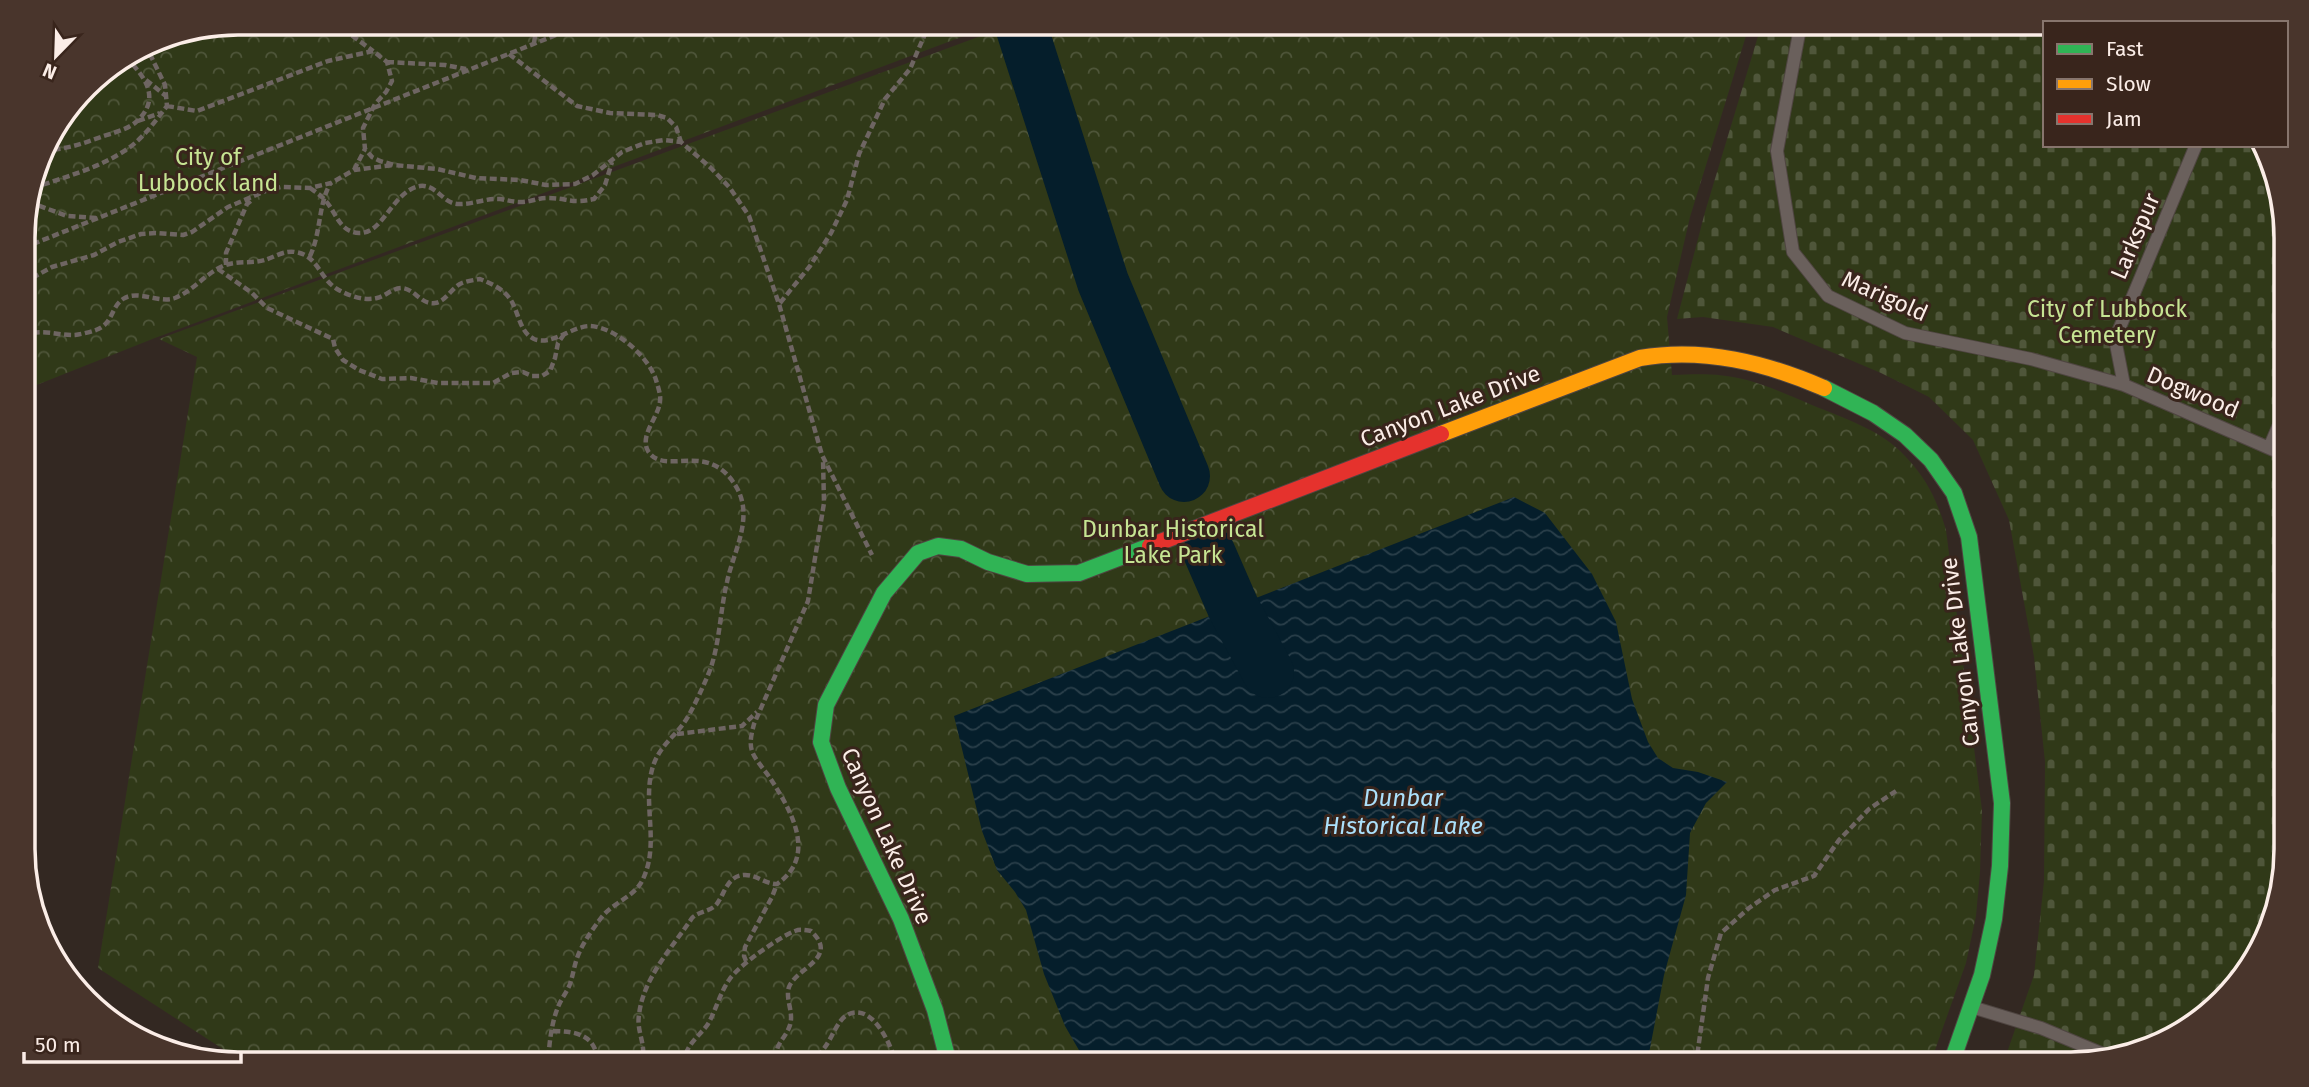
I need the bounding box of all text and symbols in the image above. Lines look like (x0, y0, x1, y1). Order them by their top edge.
north arrow (21, 21, 91, 91)
legend (2043, 21, 2288, 147)
text: Fast (2106, 36, 2144, 62)
text: N (39, 58, 60, 84)
text: Slow (2106, 71, 2151, 97)
text: Jam (2106, 106, 2142, 132)
park label: City of Lubbock land (138, 143, 278, 197)
street label: Larkspur (2104, 189, 2166, 283)
street label: Marigold (1838, 265, 1932, 327)
park label: City of Lubbock Cemetery (2027, 295, 2187, 349)
street label: Canyon Lake Drive (1356, 359, 1544, 453)
street label: Dogwood (2143, 360, 2243, 424)
park label: Dunbar Historical Lake Park (1082, 515, 1264, 569)
street label: Canyon Lake Drive (1934, 556, 1986, 748)
street label: Canyon Lake Drive (835, 743, 939, 929)
water label: Dunbar Historical Lake (1323, 784, 1483, 840)
scale bar (24, 1020, 242, 1064)
text: 50 m (35, 1032, 81, 1058)

